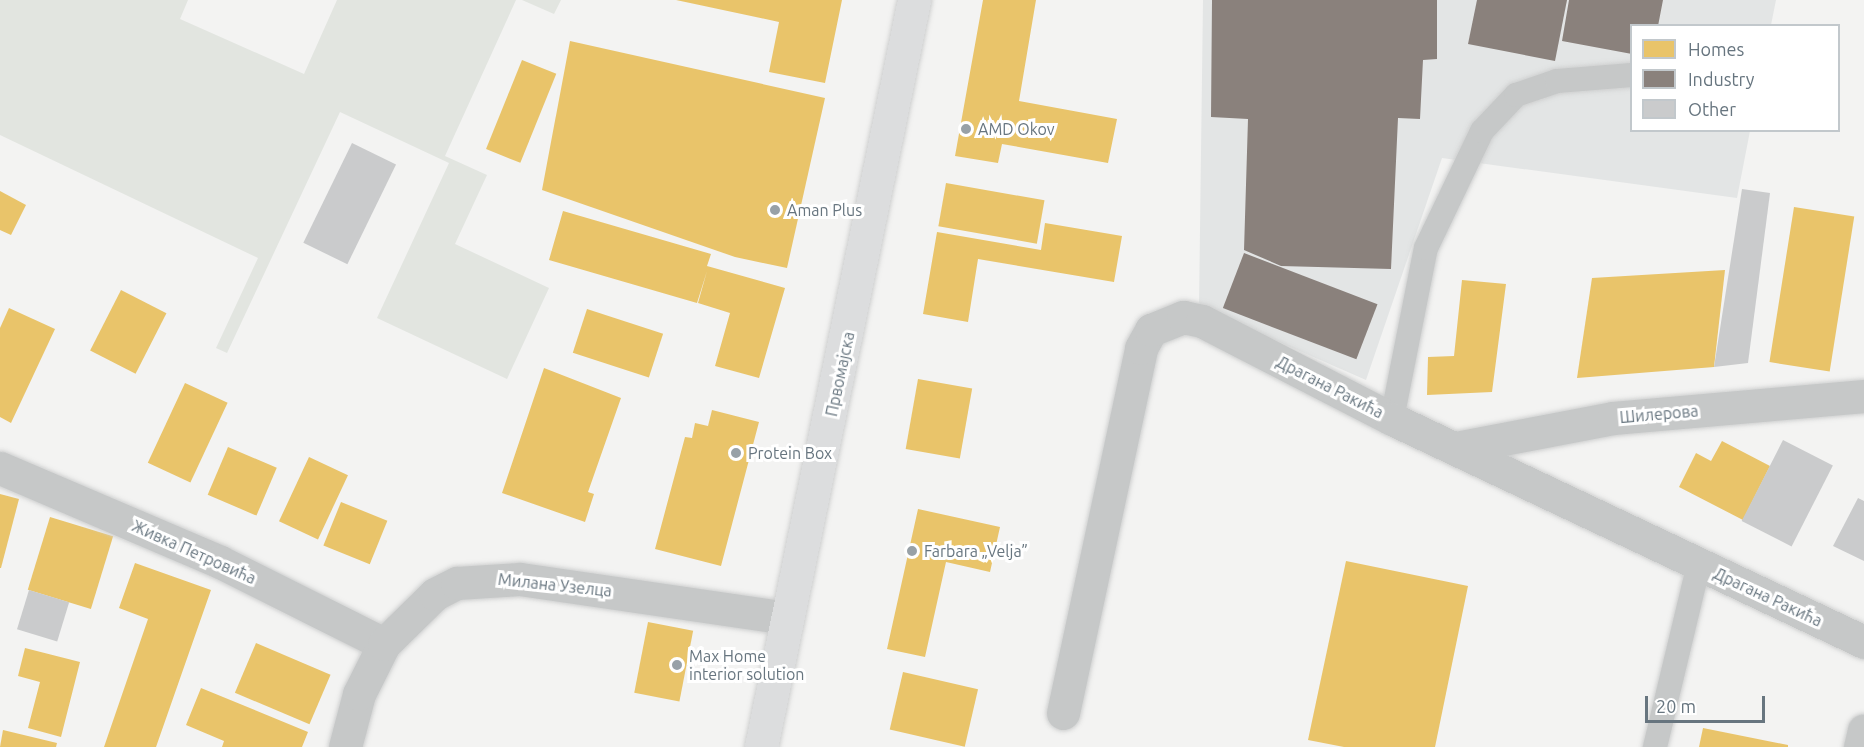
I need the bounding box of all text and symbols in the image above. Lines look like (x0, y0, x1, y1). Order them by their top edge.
legend (1630, 24, 1840, 132)
text: Homes (1688, 39, 1744, 59)
text: Industry (1688, 69, 1754, 89)
text: Other (1688, 99, 1736, 119)
place label: AMD Okov (978, 119, 1055, 139)
marker: AMD Okov (959, 122, 973, 136)
place label: Aman Plus (787, 200, 862, 220)
marker: Aman Plus (768, 203, 782, 217)
street label: Првомајска (822, 330, 858, 418)
street label: Драгана Ракића (1273, 352, 1387, 422)
street label: Шилерова (1619, 401, 1699, 427)
place label: Protein Box (748, 443, 832, 463)
marker: Protein Box (729, 446, 743, 460)
street label: Живка Петровића (129, 516, 259, 588)
place label: Farbara „Velja” (924, 541, 1028, 561)
marker: Farbara „Velja” (905, 544, 919, 558)
street label: Драгана Ракића (1711, 563, 1825, 631)
street label: Милана Узелца (497, 569, 613, 601)
place label: Max Home interior solution (689, 646, 804, 684)
marker: Max Home interior solution (670, 658, 684, 672)
scale bar (1648, 684, 1768, 722)
text: 20 m (1656, 696, 1696, 716)

